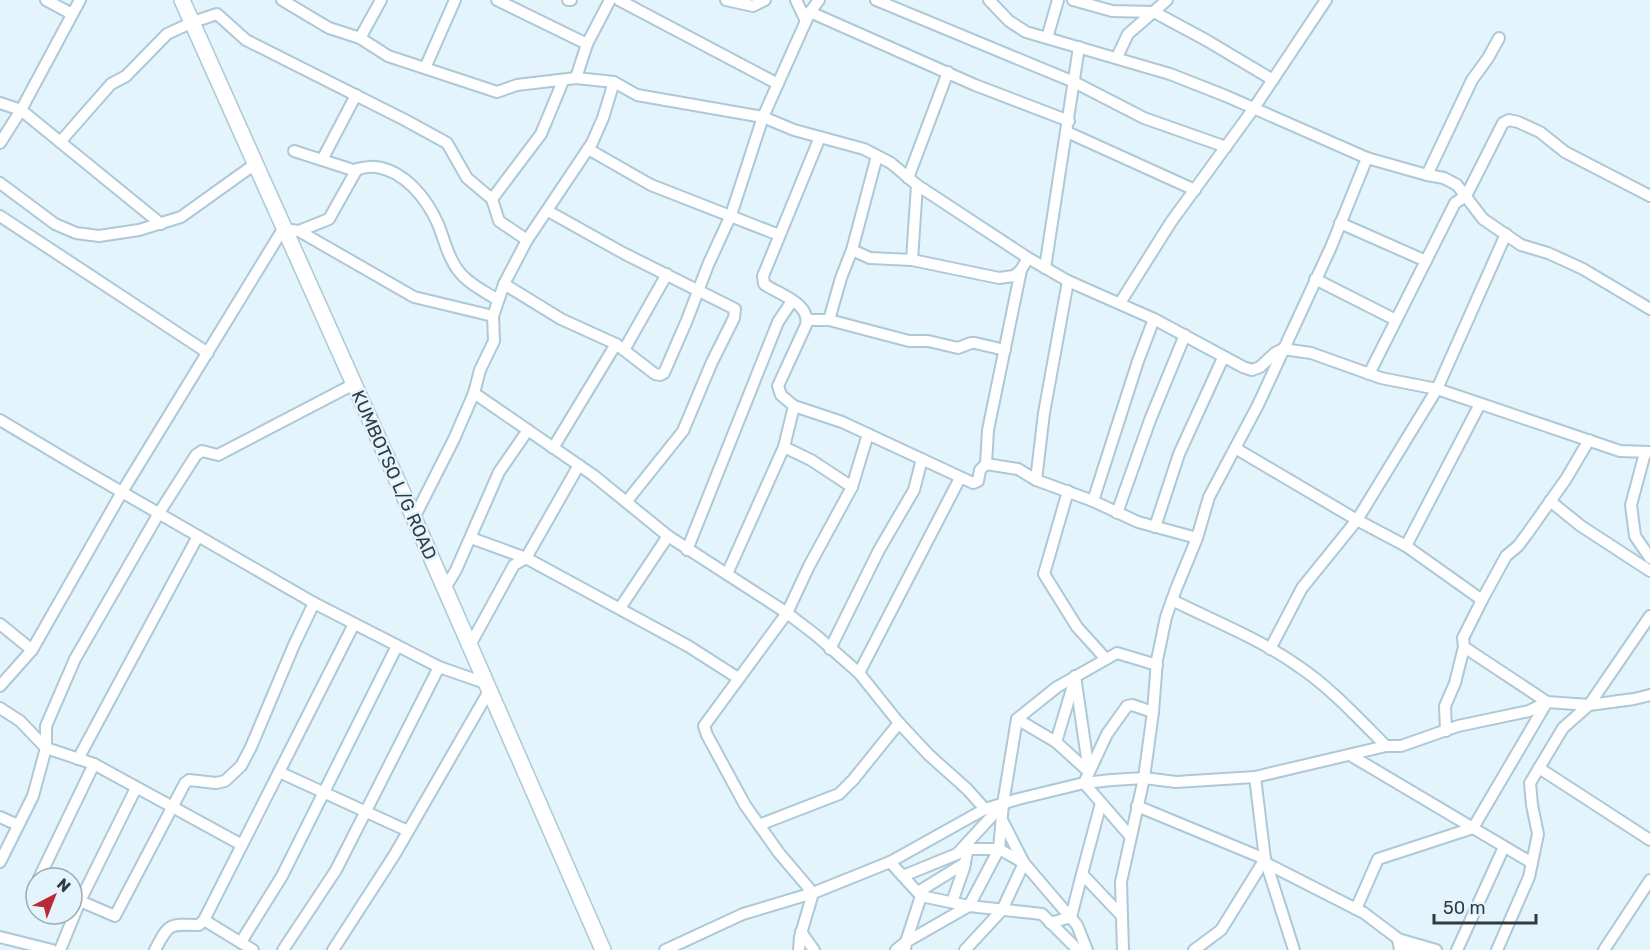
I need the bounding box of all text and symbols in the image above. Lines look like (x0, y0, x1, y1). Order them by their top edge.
street label: KUMBOTSO L/G ROAD (347, 387, 441, 563)
north arrow (24, 866, 84, 926)
text: N (53, 874, 74, 896)
scale bar (1434, 887, 1536, 925)
text: 50 m (1443, 897, 1486, 919)

